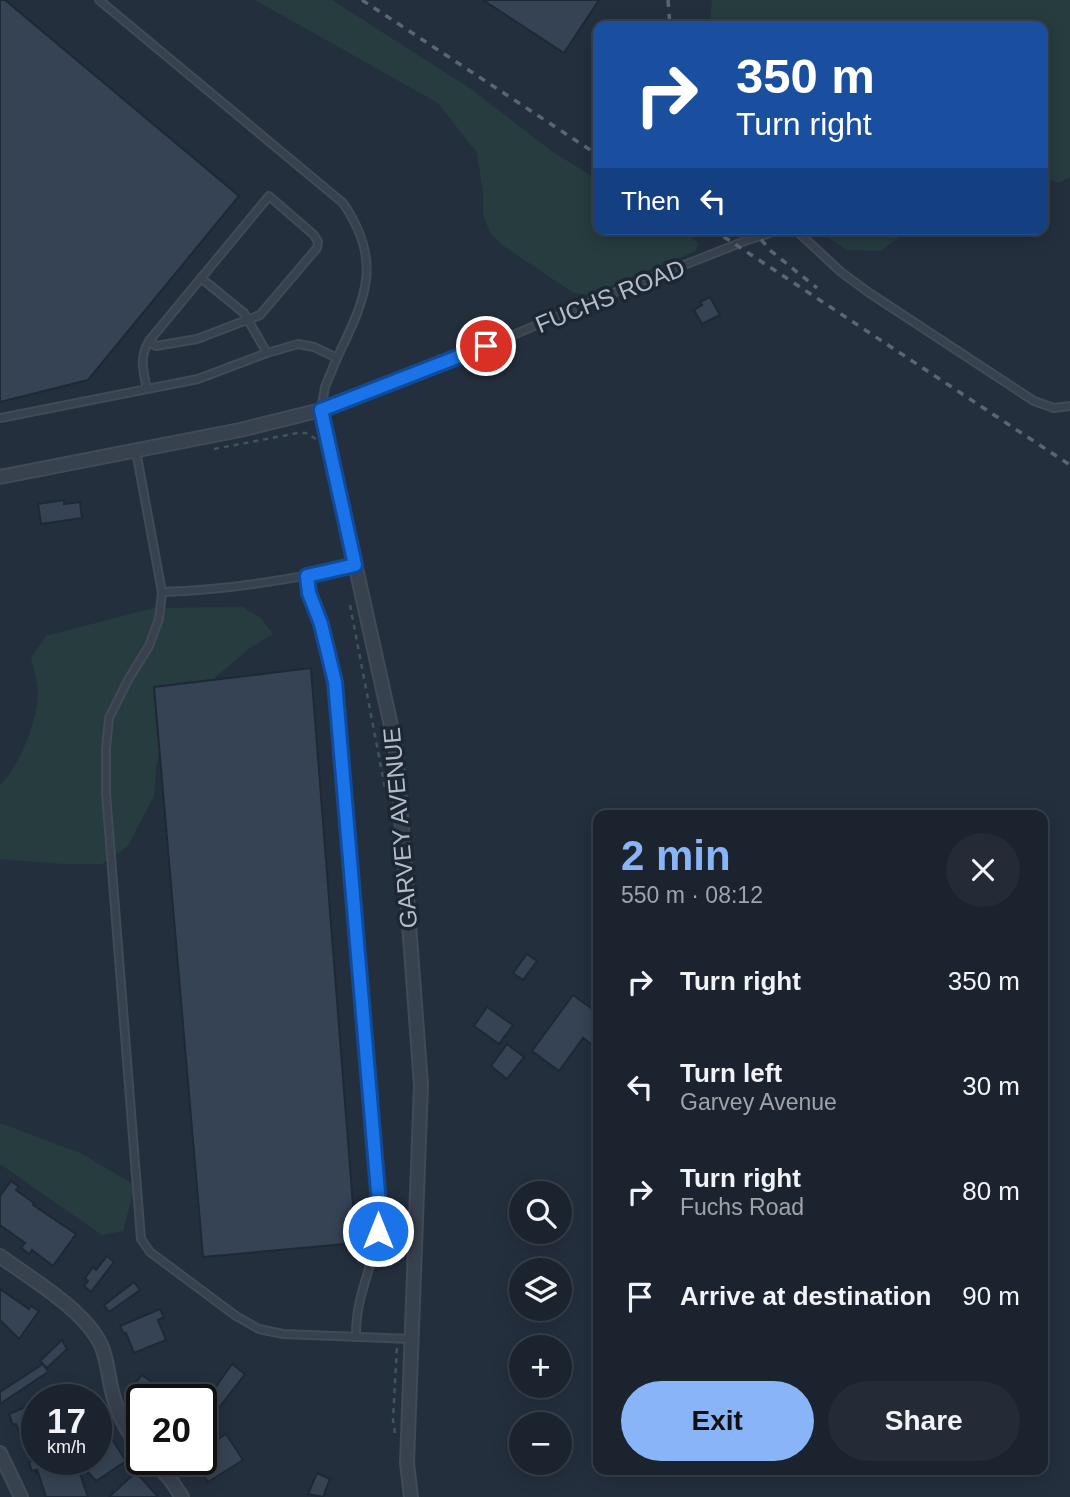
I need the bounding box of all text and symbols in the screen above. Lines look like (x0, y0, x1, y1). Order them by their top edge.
icon: right (621, 49, 712, 140)
text: 350 m (736, 49, 875, 103)
text: Turn right (736, 106, 872, 142)
icon: left (694, 182, 732, 220)
text: Then (621, 186, 680, 216)
street label: FUCHS ROAD (531, 254, 689, 338)
pin (456, 316, 516, 376)
icon: arrive (467, 327, 505, 365)
street label: GARVEY AVENUE (378, 726, 422, 930)
text: 2 min (621, 832, 731, 879)
button: close (946, 833, 1020, 907)
text: 550 m · 08:12 (621, 882, 763, 908)
icon: right (621, 963, 659, 1001)
text: Turn right (680, 966, 801, 996)
text: 350 m (948, 966, 1020, 996)
text: Turn left (680, 1058, 782, 1088)
icon: left (621, 1068, 659, 1106)
text: 30 m (962, 1071, 1020, 1101)
text: Garvey Avenue (680, 1089, 837, 1115)
text: Turn right (680, 1163, 801, 1193)
icon: right (621, 1173, 659, 1211)
text: 80 m (962, 1176, 1020, 1206)
map controls (509, 1181, 572, 1475)
button: search (509, 1181, 572, 1244)
position arrow (341, 1194, 415, 1268)
text: Fuchs Road (680, 1194, 804, 1220)
button: layers (509, 1258, 572, 1321)
icon: arrive (621, 1278, 659, 1316)
text: Arrive at destination (680, 1281, 931, 1311)
text: 90 m (962, 1281, 1020, 1311)
button: + (509, 1335, 572, 1398)
button: Exit (621, 1381, 814, 1461)
button: Share (828, 1381, 1020, 1461)
speed limit sign: 20 (126, 1384, 217, 1475)
text: 17 (47, 1401, 86, 1440)
button: − (509, 1412, 572, 1475)
text: km/h (47, 1437, 86, 1457)

